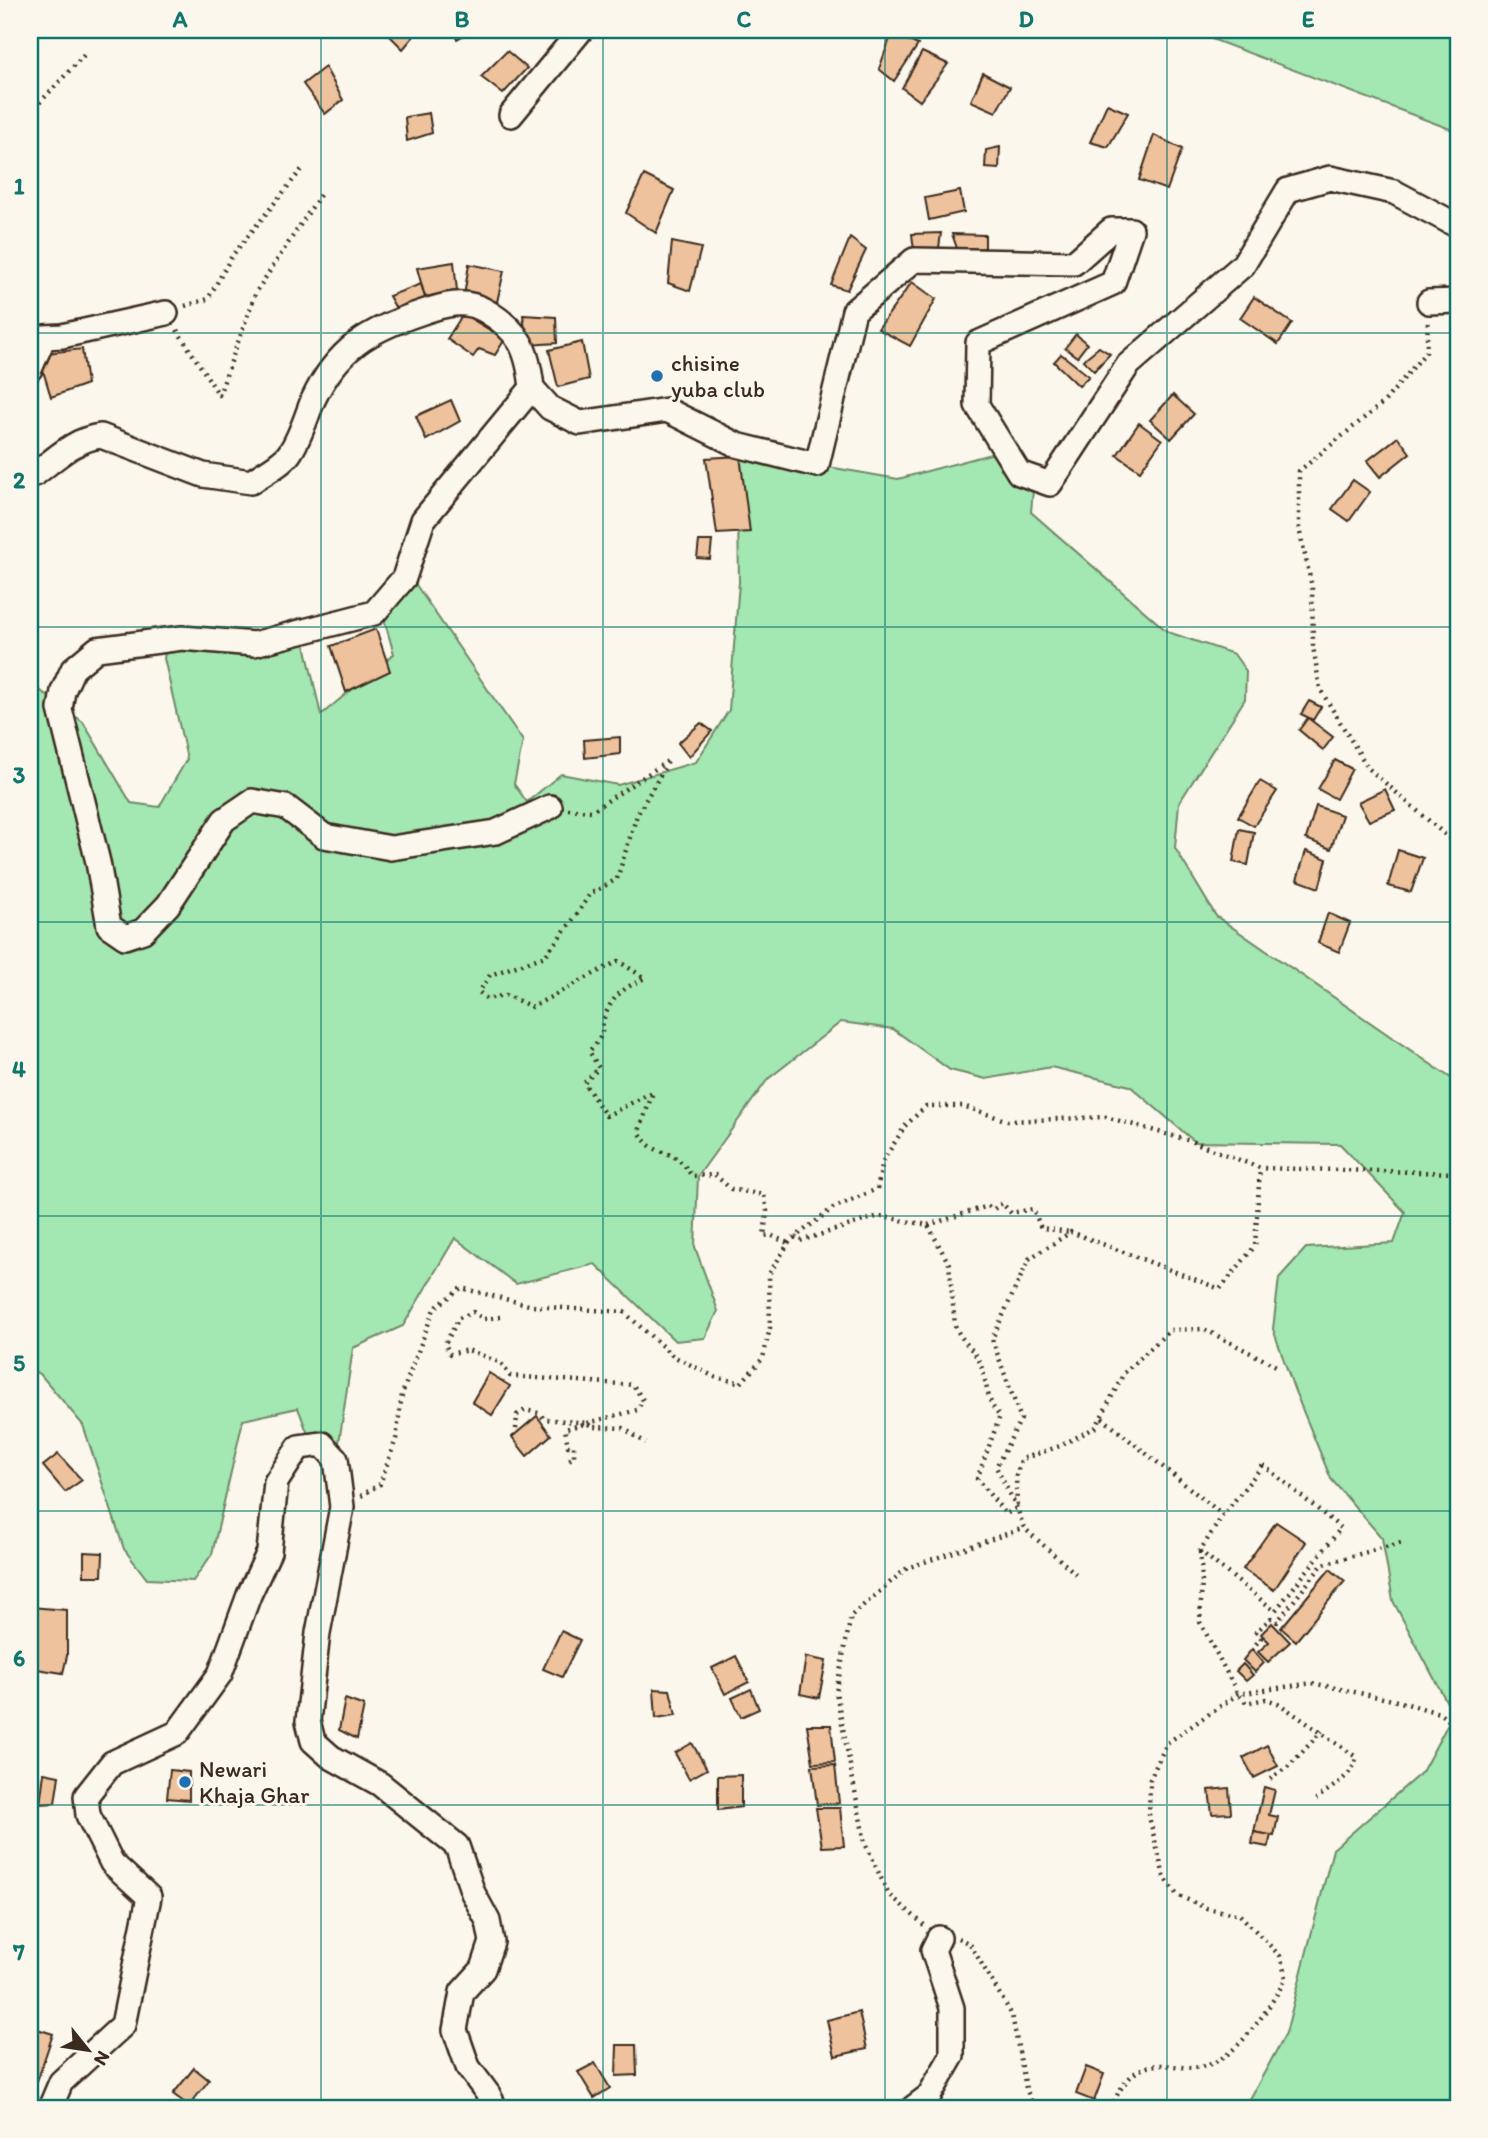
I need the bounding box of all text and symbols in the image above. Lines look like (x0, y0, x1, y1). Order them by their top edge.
text: A (172, 5, 188, 33)
text: B (455, 5, 470, 33)
text: C (737, 5, 752, 33)
text: D (1018, 5, 1034, 33)
text: E (1302, 5, 1315, 33)
text: 1 (14, 172, 25, 200)
place label: chisine yuba club (671, 349, 765, 403)
marker: chisine yuba club (649, 368, 665, 384)
text: 2 (13, 466, 26, 494)
text: 3 (13, 761, 26, 789)
text: 4 (12, 1055, 26, 1083)
text: 5 (13, 1349, 25, 1377)
text: 6 (13, 1644, 25, 1672)
place label: Newari Khaja Ghar (199, 1755, 309, 1809)
marker: Newari Khaja Ghar (177, 1774, 193, 1790)
text: 7 (12, 1938, 25, 1966)
north arrow (52, 2016, 122, 2086)
text: N (89, 2047, 115, 2070)

